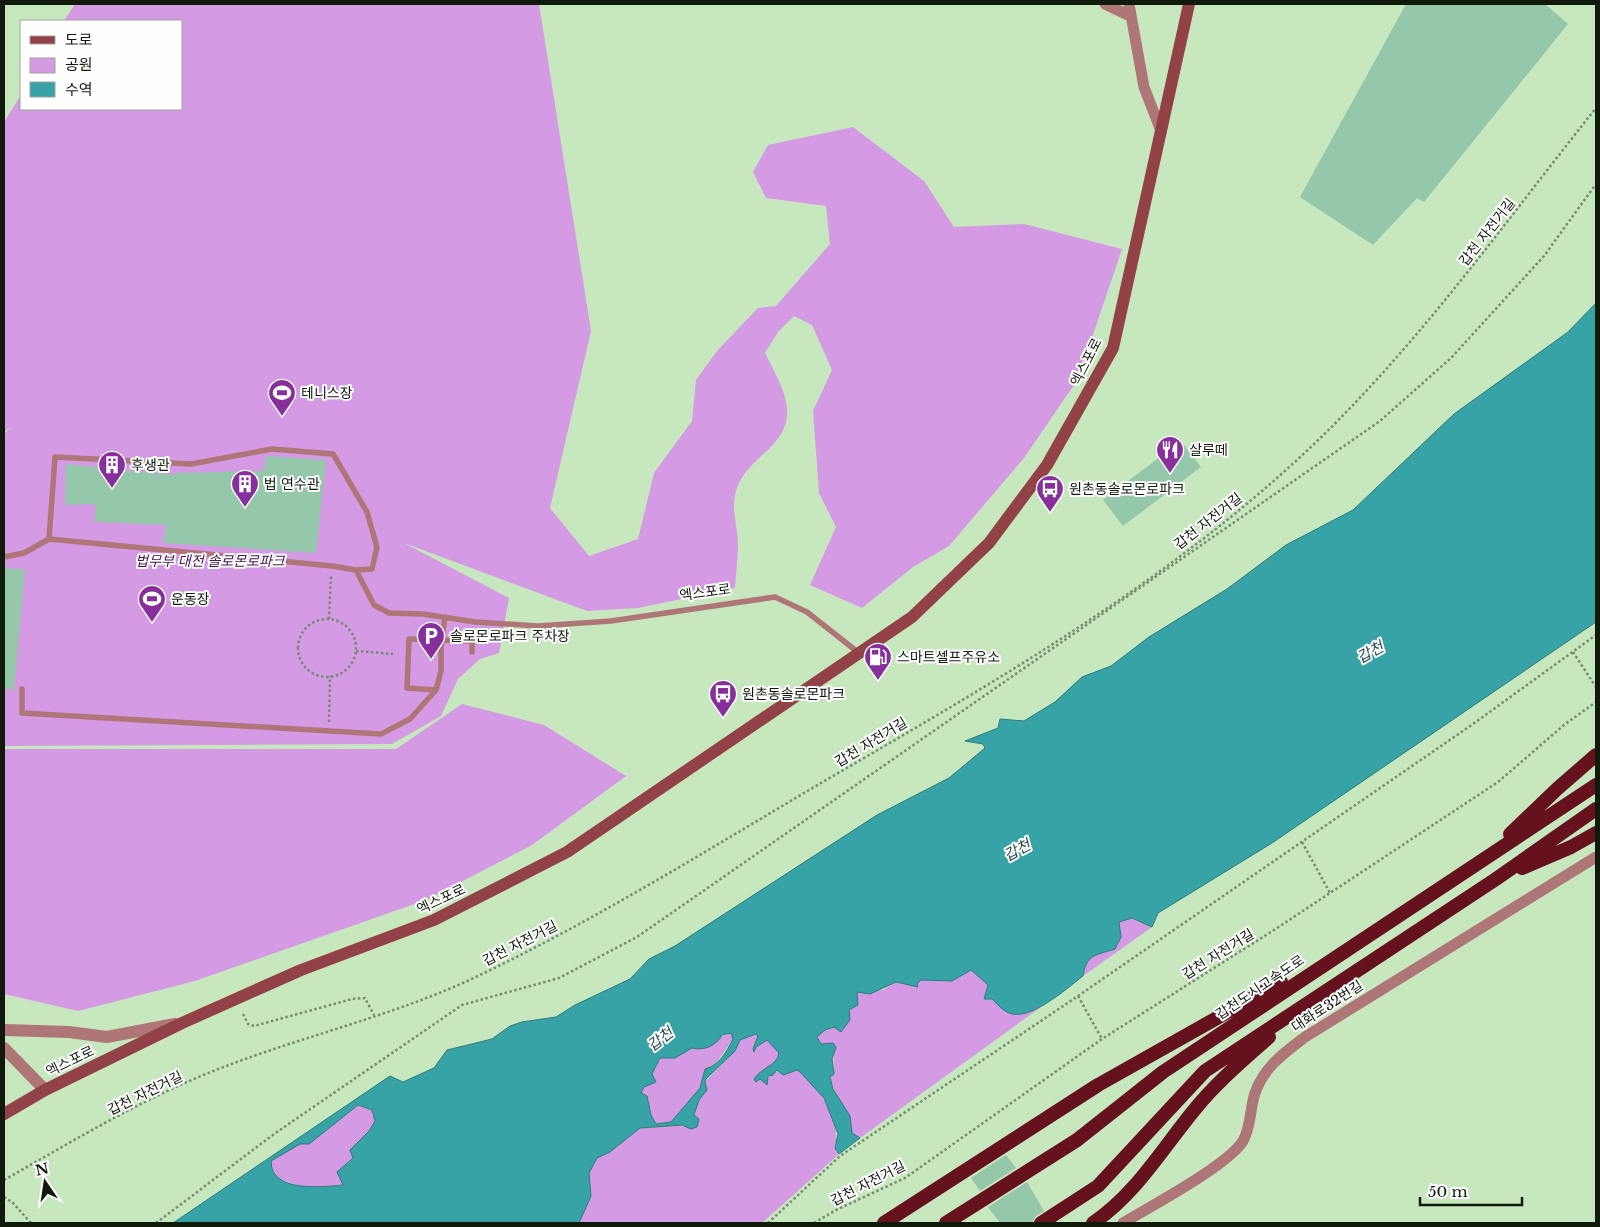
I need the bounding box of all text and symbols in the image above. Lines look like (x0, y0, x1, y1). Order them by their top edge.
legend (20, 20, 182, 110)
text: 도로 (65, 30, 93, 49)
text: 공원 (65, 55, 93, 74)
text: 수역 (65, 80, 93, 99)
street label: 갑천 자전거길 (1455, 194, 1519, 270)
street label: 엑스포로 (1066, 335, 1106, 389)
sports icon: 테니스장 (267, 378, 297, 417)
place label: 테니스장 (301, 384, 353, 402)
restaurant icon: 살루떼 (1155, 435, 1185, 474)
place label: 살루떼 (1189, 441, 1228, 459)
building icon: 후생관 (97, 450, 127, 489)
place label: 후생관 (131, 456, 170, 474)
building icon: 법 연수관 (230, 469, 260, 508)
bus stop icon: 원촌동솔로몬로파크 (1035, 474, 1065, 513)
place label: 법 연수관 (264, 475, 320, 493)
place label: 원촌동솔로몬로파크 (1069, 480, 1185, 498)
street label: 갑천 자전거길 (1170, 489, 1246, 553)
park label: 법무부 대전 솔로몬로파크 (135, 552, 286, 570)
street label: 엑스포로 (678, 579, 732, 604)
sports icon: 운동장 (137, 584, 167, 623)
place label: 운동장 (171, 590, 210, 608)
parking icon: 솔로몬로파크 주차장 (416, 621, 446, 660)
place label: 솔로몬로파크 주차장 (450, 627, 570, 645)
water label: 갑천 (1353, 636, 1389, 667)
fuel station icon: 스마트셀프주유소 (863, 642, 893, 681)
place label: 스마트셀프주유소 (897, 648, 1000, 666)
bus stop icon: 원촌동솔로몬파크 (708, 679, 738, 718)
place label: 원촌동솔로몬파크 (742, 685, 845, 703)
street label: 갑천 자전거길 (832, 713, 910, 771)
water label: 갑천 (1000, 834, 1036, 865)
street label: 엑스포로 (414, 880, 468, 918)
street label: 갑천 자전거길 (480, 917, 560, 969)
street label: 갑천 자전거길 (1179, 925, 1257, 983)
street label: 갑천도시고속도로 (1212, 951, 1308, 1023)
street label: 대화로32번길 (1288, 976, 1366, 1036)
water label: 갑천 (643, 1022, 678, 1055)
street label: 엑스포로 (43, 1042, 97, 1080)
street label: 갑천 자전거길 (105, 1067, 185, 1119)
north arrow (20, 1157, 70, 1207)
street label: 갑천 자전거길 (828, 1157, 908, 1209)
text: N (34, 1159, 51, 1180)
scale bar (1420, 1174, 1522, 1206)
text: 50 m (1428, 1182, 1468, 1201)

